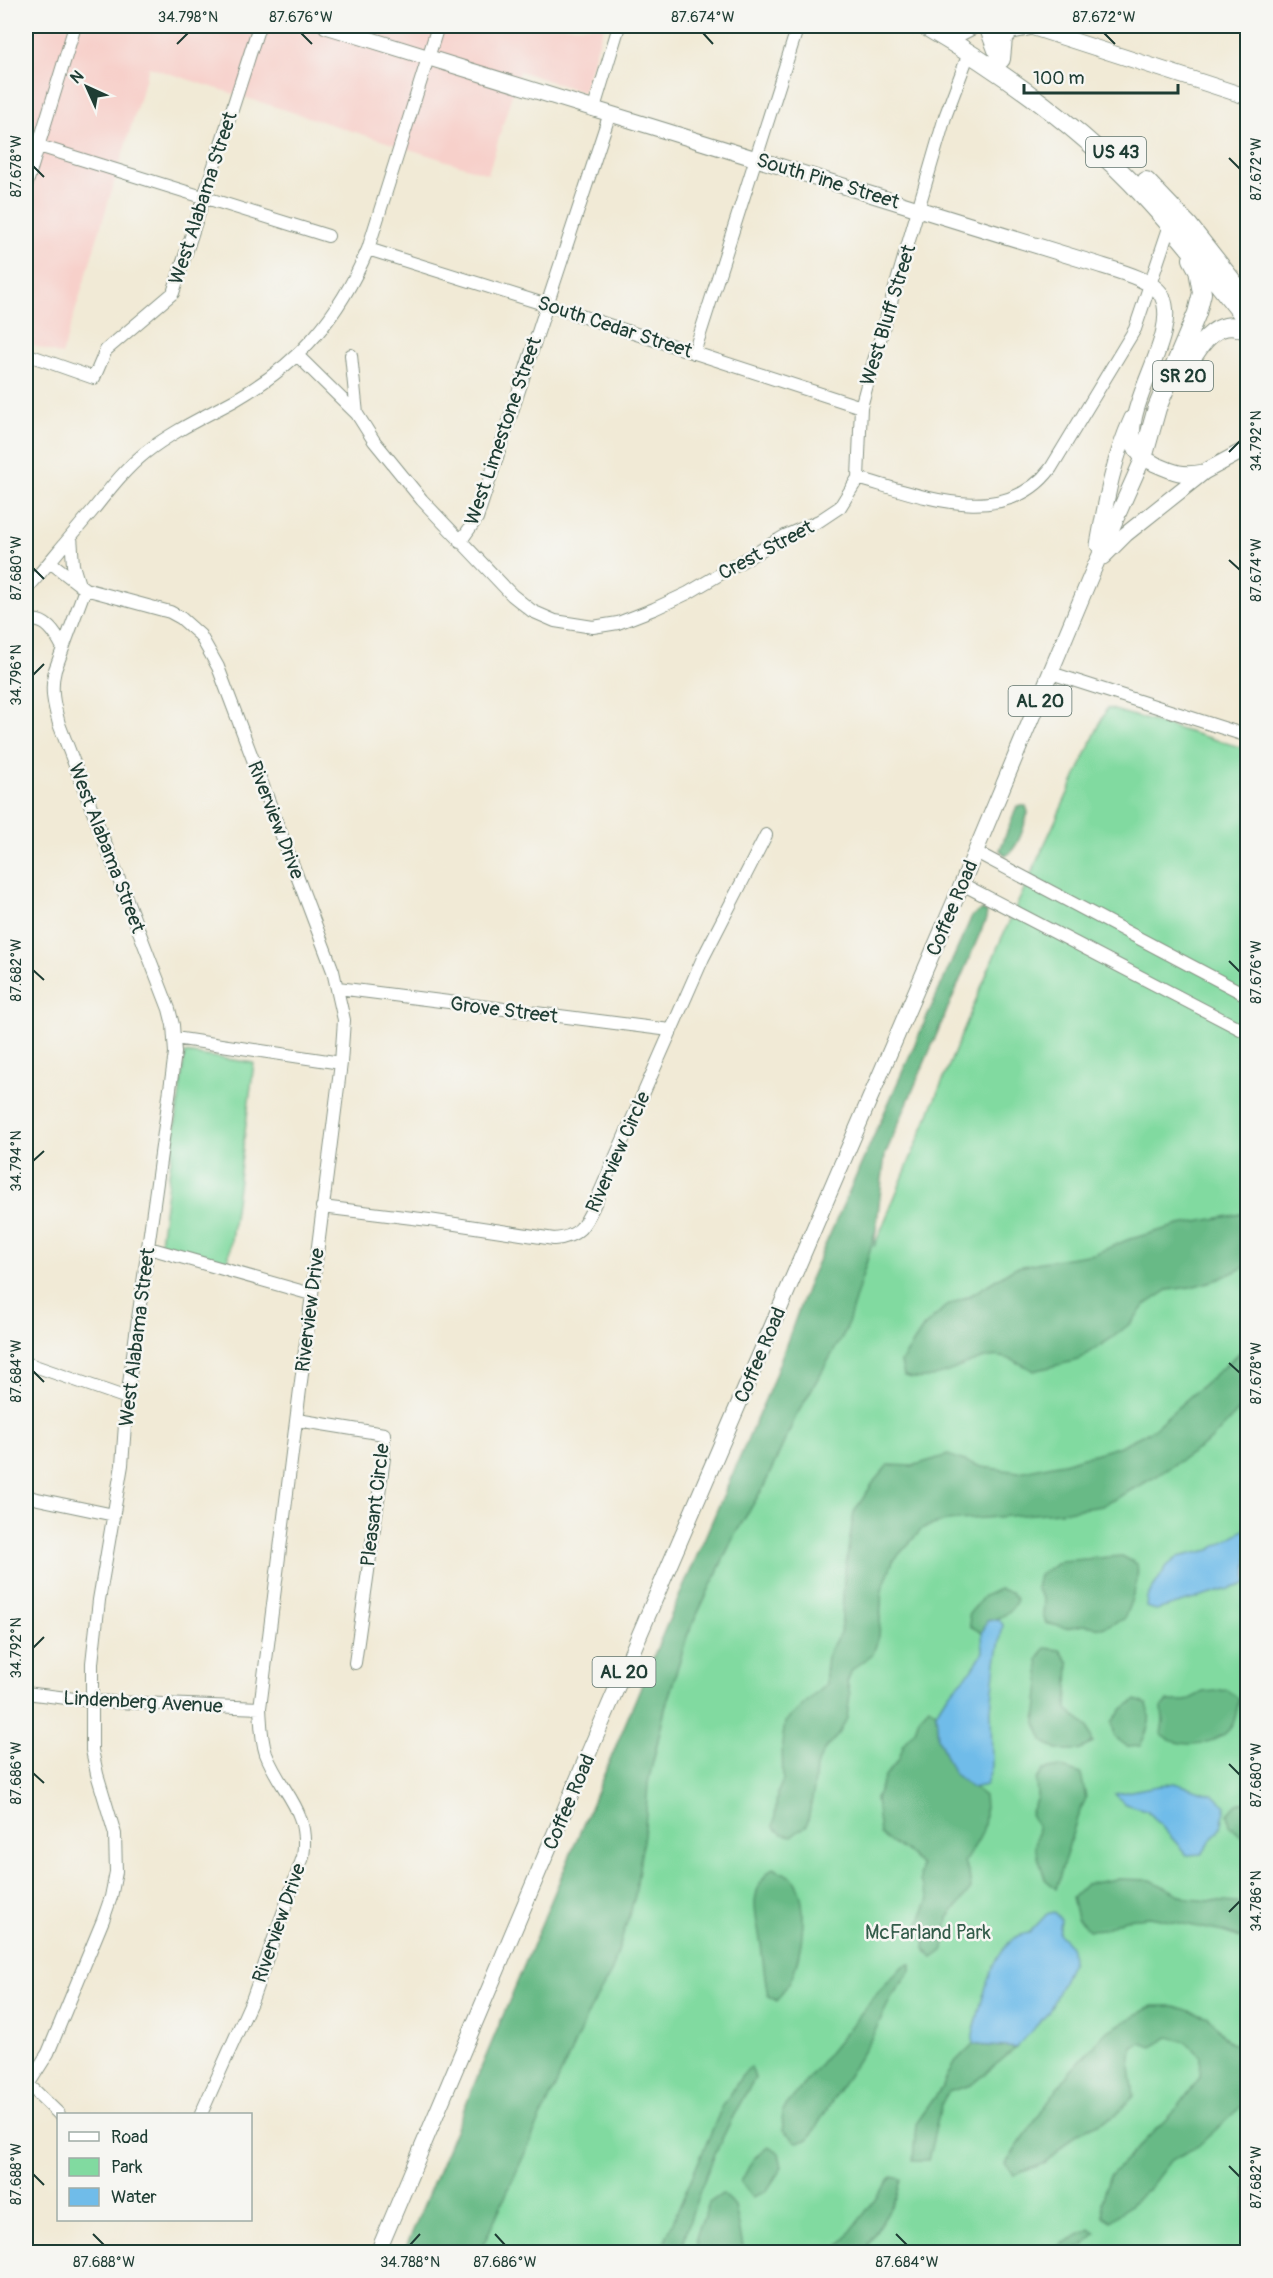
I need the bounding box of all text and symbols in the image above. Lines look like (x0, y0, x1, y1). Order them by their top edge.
text: 34.798°N (158, 8, 218, 27)
text: 87.676°W (269, 8, 333, 27)
text: 87.674°W (671, 8, 735, 27)
text: 87.672°W (1072, 8, 1136, 27)
north arrow (57, 57, 117, 117)
scale bar (1024, 57, 1178, 95)
text: N (66, 66, 88, 88)
text: 100 m (1033, 67, 1085, 90)
street label: West Alabama Street (163, 108, 243, 288)
text: 87.678°W (7, 135, 26, 197)
road number: US 43 (1086, 137, 1146, 167)
text: 87.672°W (1247, 137, 1266, 201)
street label: South Pine Street (753, 147, 904, 215)
street label: West Bluff Street (855, 241, 922, 389)
street label: South Cedar Street (534, 290, 696, 364)
street label: West Limestone Street (459, 333, 547, 528)
road number: SR 20 (1153, 361, 1213, 391)
text: 34.792°N (1247, 410, 1266, 472)
street label: Crest Street (714, 514, 819, 586)
text: 87.680°W (7, 535, 26, 600)
text: 87.674°W (1247, 538, 1266, 602)
text: 34.796°N (7, 644, 26, 706)
road number: AL 20 (1008, 686, 1072, 716)
street label: Riverview Drive (242, 757, 310, 883)
street label: West Alabama Street (63, 759, 151, 937)
street label: Coffee Road (921, 856, 983, 960)
text: 87.682°W (7, 938, 26, 1001)
text: 87.676°W (1247, 940, 1266, 1004)
street label: Grove Street (449, 991, 560, 1029)
street label: Riverview Circle (580, 1087, 656, 1216)
text: 34.794°N (7, 1130, 26, 1192)
street label: West Alabama Street (114, 1245, 160, 1428)
street label: Riverview Drive (290, 1246, 330, 1373)
street label: Coffee Road (729, 1303, 791, 1407)
text: 87.684°W (7, 1339, 26, 1403)
text: 87.678°W (1247, 1342, 1266, 1404)
street label: Pleasant Circle (355, 1442, 395, 1568)
text: 34.792°N (7, 1617, 26, 1679)
road number: AL 20 (592, 1657, 656, 1687)
street label: Lindenberg Avenue (63, 1685, 223, 1719)
text: 87.686°W (7, 1741, 26, 1805)
text: 87.680°W (1247, 1742, 1266, 1807)
street label: Coffee Road (538, 1750, 600, 1854)
street label: Riverview Drive (247, 1860, 311, 1986)
text: 34.786°N (1247, 1870, 1266, 1932)
park label: McFarland Park (865, 1920, 992, 1945)
legend (57, 2113, 252, 2221)
text: Road (111, 2126, 148, 2149)
text: 87.688°W (7, 2143, 26, 2205)
text: 87.682°W (1247, 2145, 1266, 2208)
text: Park (111, 2156, 143, 2179)
text: Water (111, 2186, 157, 2209)
text: 87.688°W (73, 2253, 135, 2272)
text: 34.788°N (380, 2253, 440, 2272)
text: 87.686°W (473, 2253, 537, 2272)
text: 87.684°W (875, 2253, 939, 2272)

